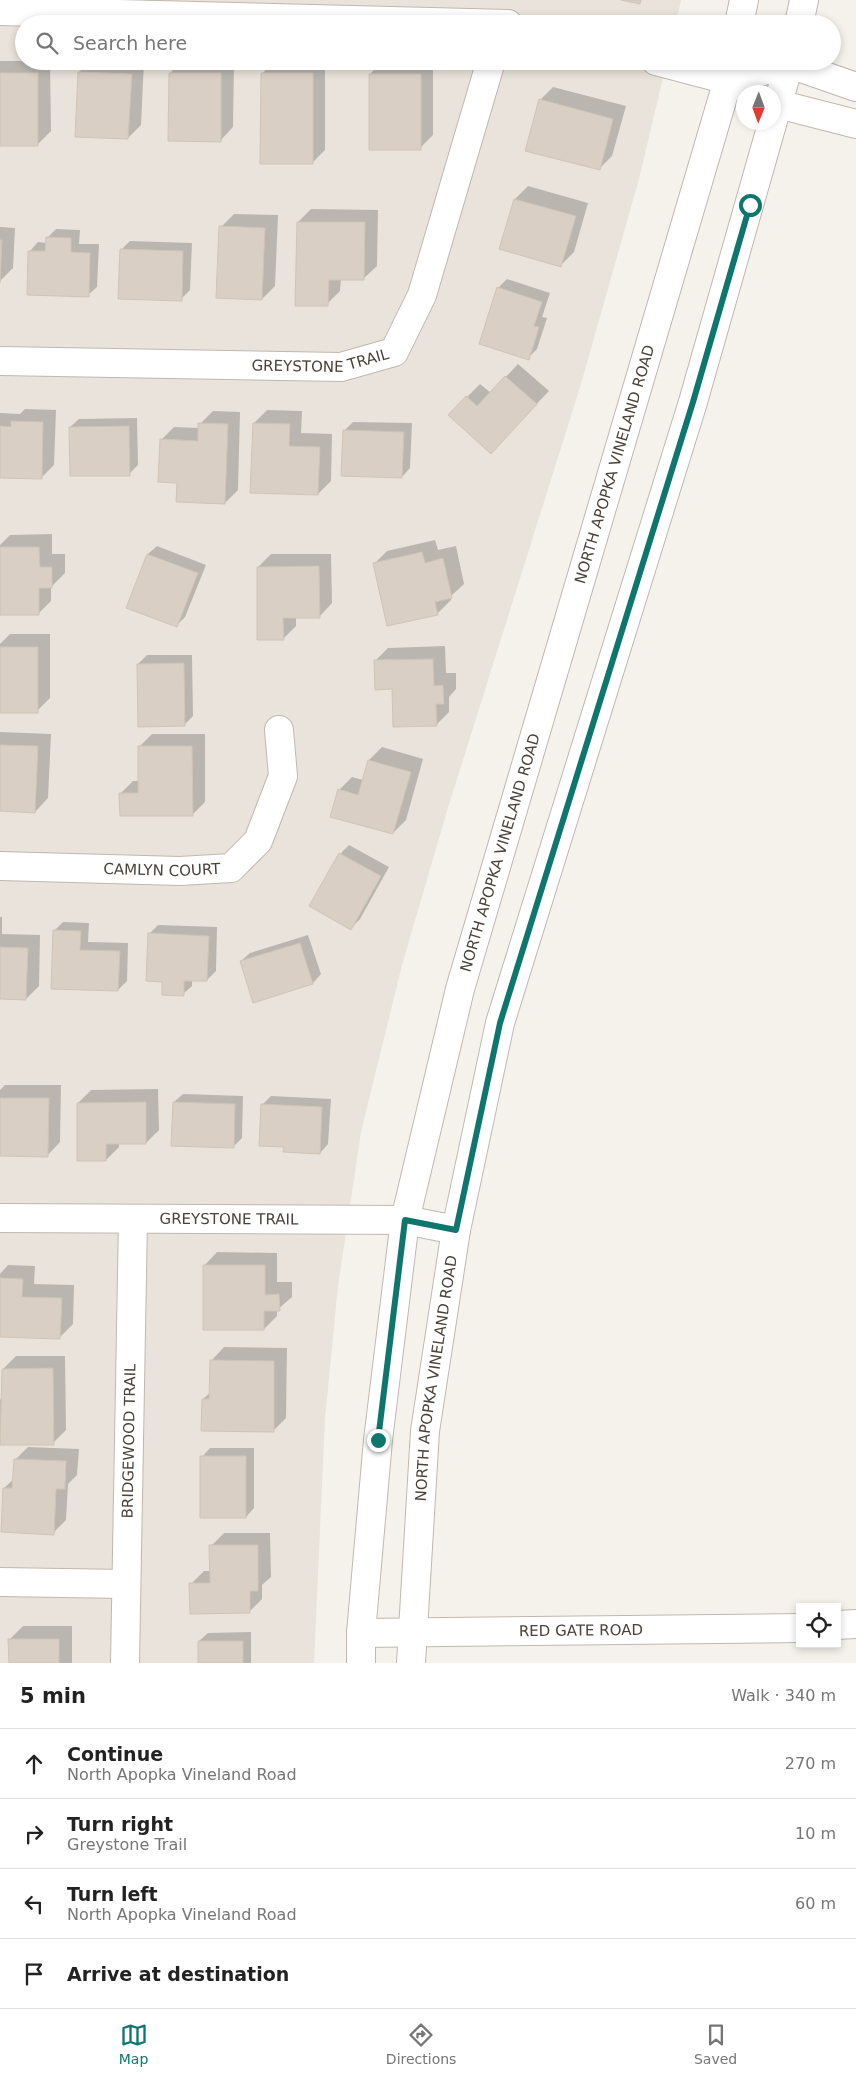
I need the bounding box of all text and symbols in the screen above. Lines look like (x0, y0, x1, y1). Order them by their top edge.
search box (15, 15, 841, 70)
icon: search (33, 29, 61, 57)
text: Search here (73, 32, 187, 54)
north arrow (736, 85, 781, 130)
route start (739, 194, 762, 217)
street label: NORTH APOPKA VINELAND ROAD (571, 343, 658, 586)
street label: GREYSTONE TRAIL (251, 345, 392, 376)
street label: NORTH APOPKA VINELAND ROAD (456, 731, 544, 974)
street label: CAMLYN COURT (103, 860, 222, 880)
street label: GREYSTONE TRAIL (160, 1210, 299, 1228)
street label: NORTH APOPKA VINELAND ROAD (412, 1254, 461, 1502)
street label: BRIDGEWOOD TRAIL (119, 1363, 139, 1519)
route end (367, 1429, 390, 1452)
map controls (796, 1603, 841, 1648)
button: locate (796, 1603, 841, 1648)
street label: RED GATE ROAD (519, 1621, 643, 1640)
text: 5 min (20, 1684, 86, 1708)
text: Walk · 340 m (731, 1686, 836, 1705)
text: Continue (67, 1743, 163, 1765)
icon: ahead (20, 1750, 48, 1778)
text: 270 m (785, 1754, 836, 1773)
text: North Apopka Vineland Road (67, 1765, 297, 1784)
text: Turn right (67, 1813, 173, 1835)
icon: right (20, 1820, 48, 1848)
text: 10 m (795, 1824, 836, 1843)
text: Greystone Trail (67, 1835, 187, 1854)
text: Turn left (67, 1883, 158, 1905)
icon: left (20, 1890, 48, 1918)
text: 60 m (795, 1894, 836, 1913)
text: North Apopka Vineland Road (67, 1905, 297, 1924)
icon: arrive (20, 1960, 48, 1988)
text: Arrive at destination (67, 1963, 289, 1985)
tab: Map (119, 2021, 148, 2067)
tab: Directions (386, 2021, 456, 2067)
tab: Saved (694, 2021, 737, 2067)

